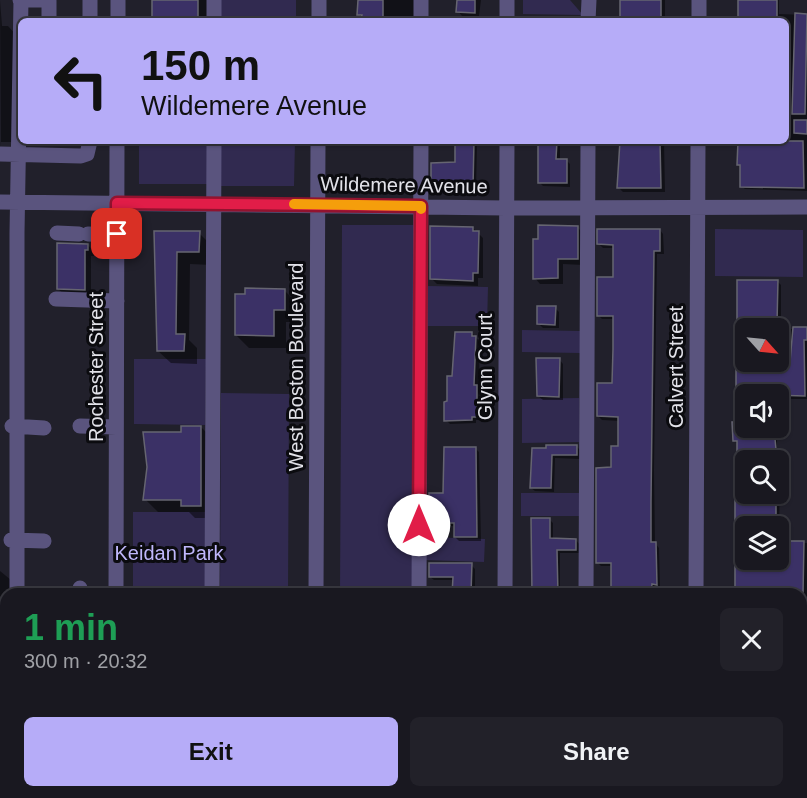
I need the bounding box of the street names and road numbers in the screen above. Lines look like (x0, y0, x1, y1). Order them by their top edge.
street label: Wildemere Avenue (320, 173, 488, 197)
street label: West Boston Boulevard (285, 263, 307, 471)
street label: Rochester Street (85, 292, 107, 442)
street label: Calvert Street (665, 305, 687, 428)
street label: Glynn Court (474, 313, 496, 420)

